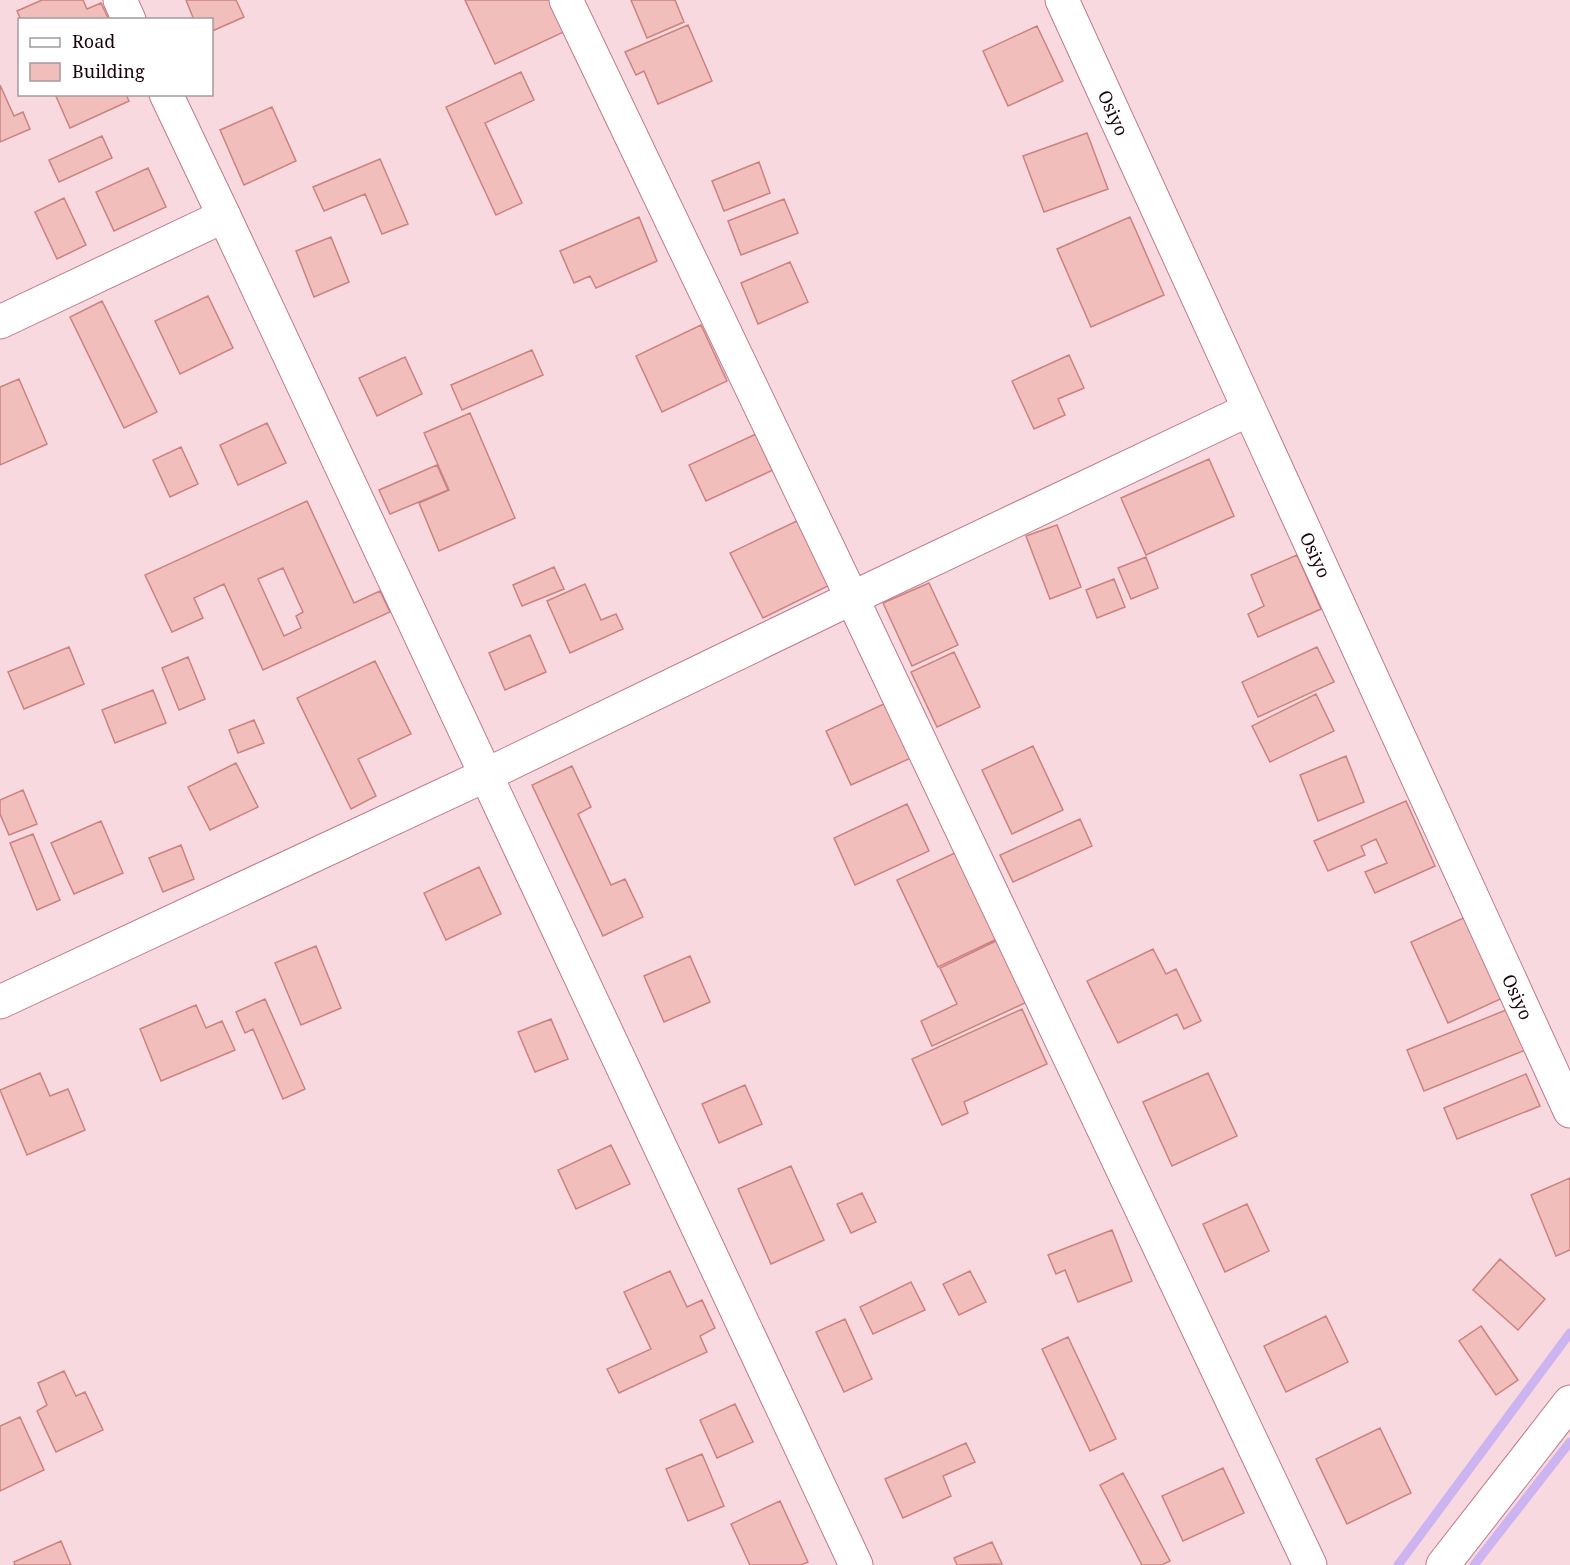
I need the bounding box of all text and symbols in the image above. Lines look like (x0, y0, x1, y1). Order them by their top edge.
legend (18, 18, 213, 96)
text: Road (72, 29, 115, 53)
text: Building (72, 59, 145, 83)
street label: Osiyo (1093, 86, 1134, 140)
street label: Osiyo (1295, 528, 1337, 581)
street label: Osiyo (1497, 970, 1539, 1023)

